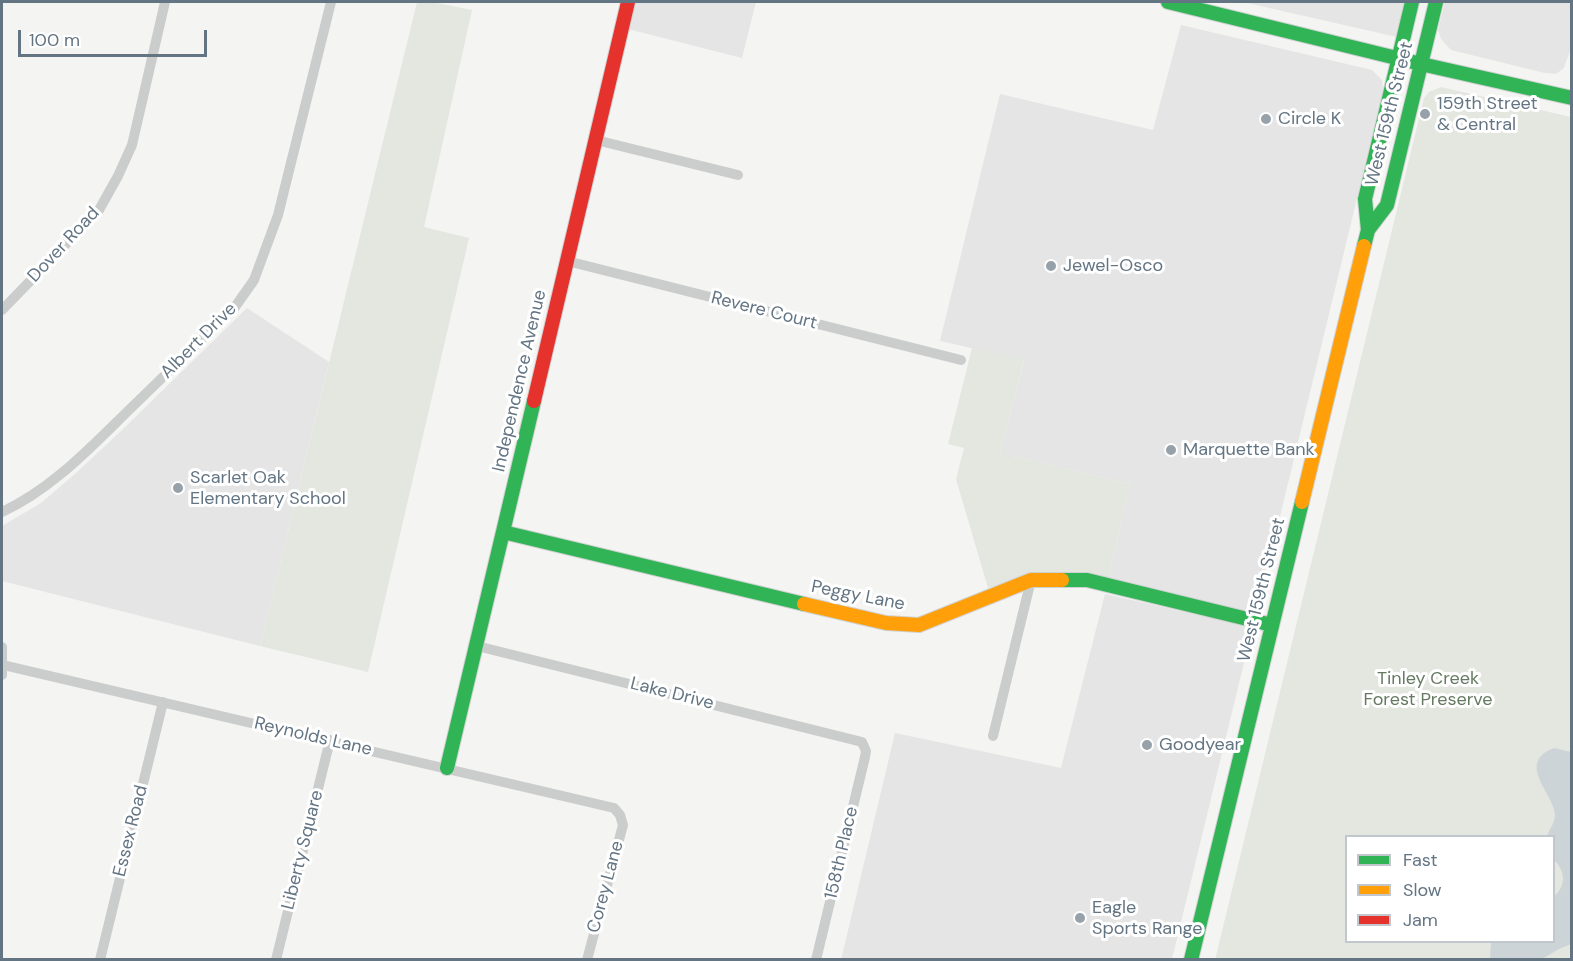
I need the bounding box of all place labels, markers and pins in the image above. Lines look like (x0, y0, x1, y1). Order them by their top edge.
place label: 159th Street & Central (1437, 93, 1538, 136)
marker: 159th Street & Central (1418, 107, 1432, 121)
place label: Circle K (1278, 108, 1341, 130)
marker: Circle K (1259, 112, 1273, 126)
place label: Jewel-Osco (1063, 255, 1163, 277)
marker: Jewel-Osco (1044, 259, 1058, 273)
place label: Marquette Bank (1183, 439, 1315, 461)
marker: Marquette Bank (1164, 443, 1178, 457)
place label: Scarlet Oak Elementary School (190, 467, 346, 510)
marker: Scarlet Oak Elementary School (171, 481, 185, 495)
place label: Goodyear (1159, 734, 1241, 756)
marker: Goodyear (1140, 738, 1154, 752)
place label: Eagle Sports Range (1092, 897, 1202, 940)
marker: Eagle Sports Range (1073, 911, 1087, 925)

